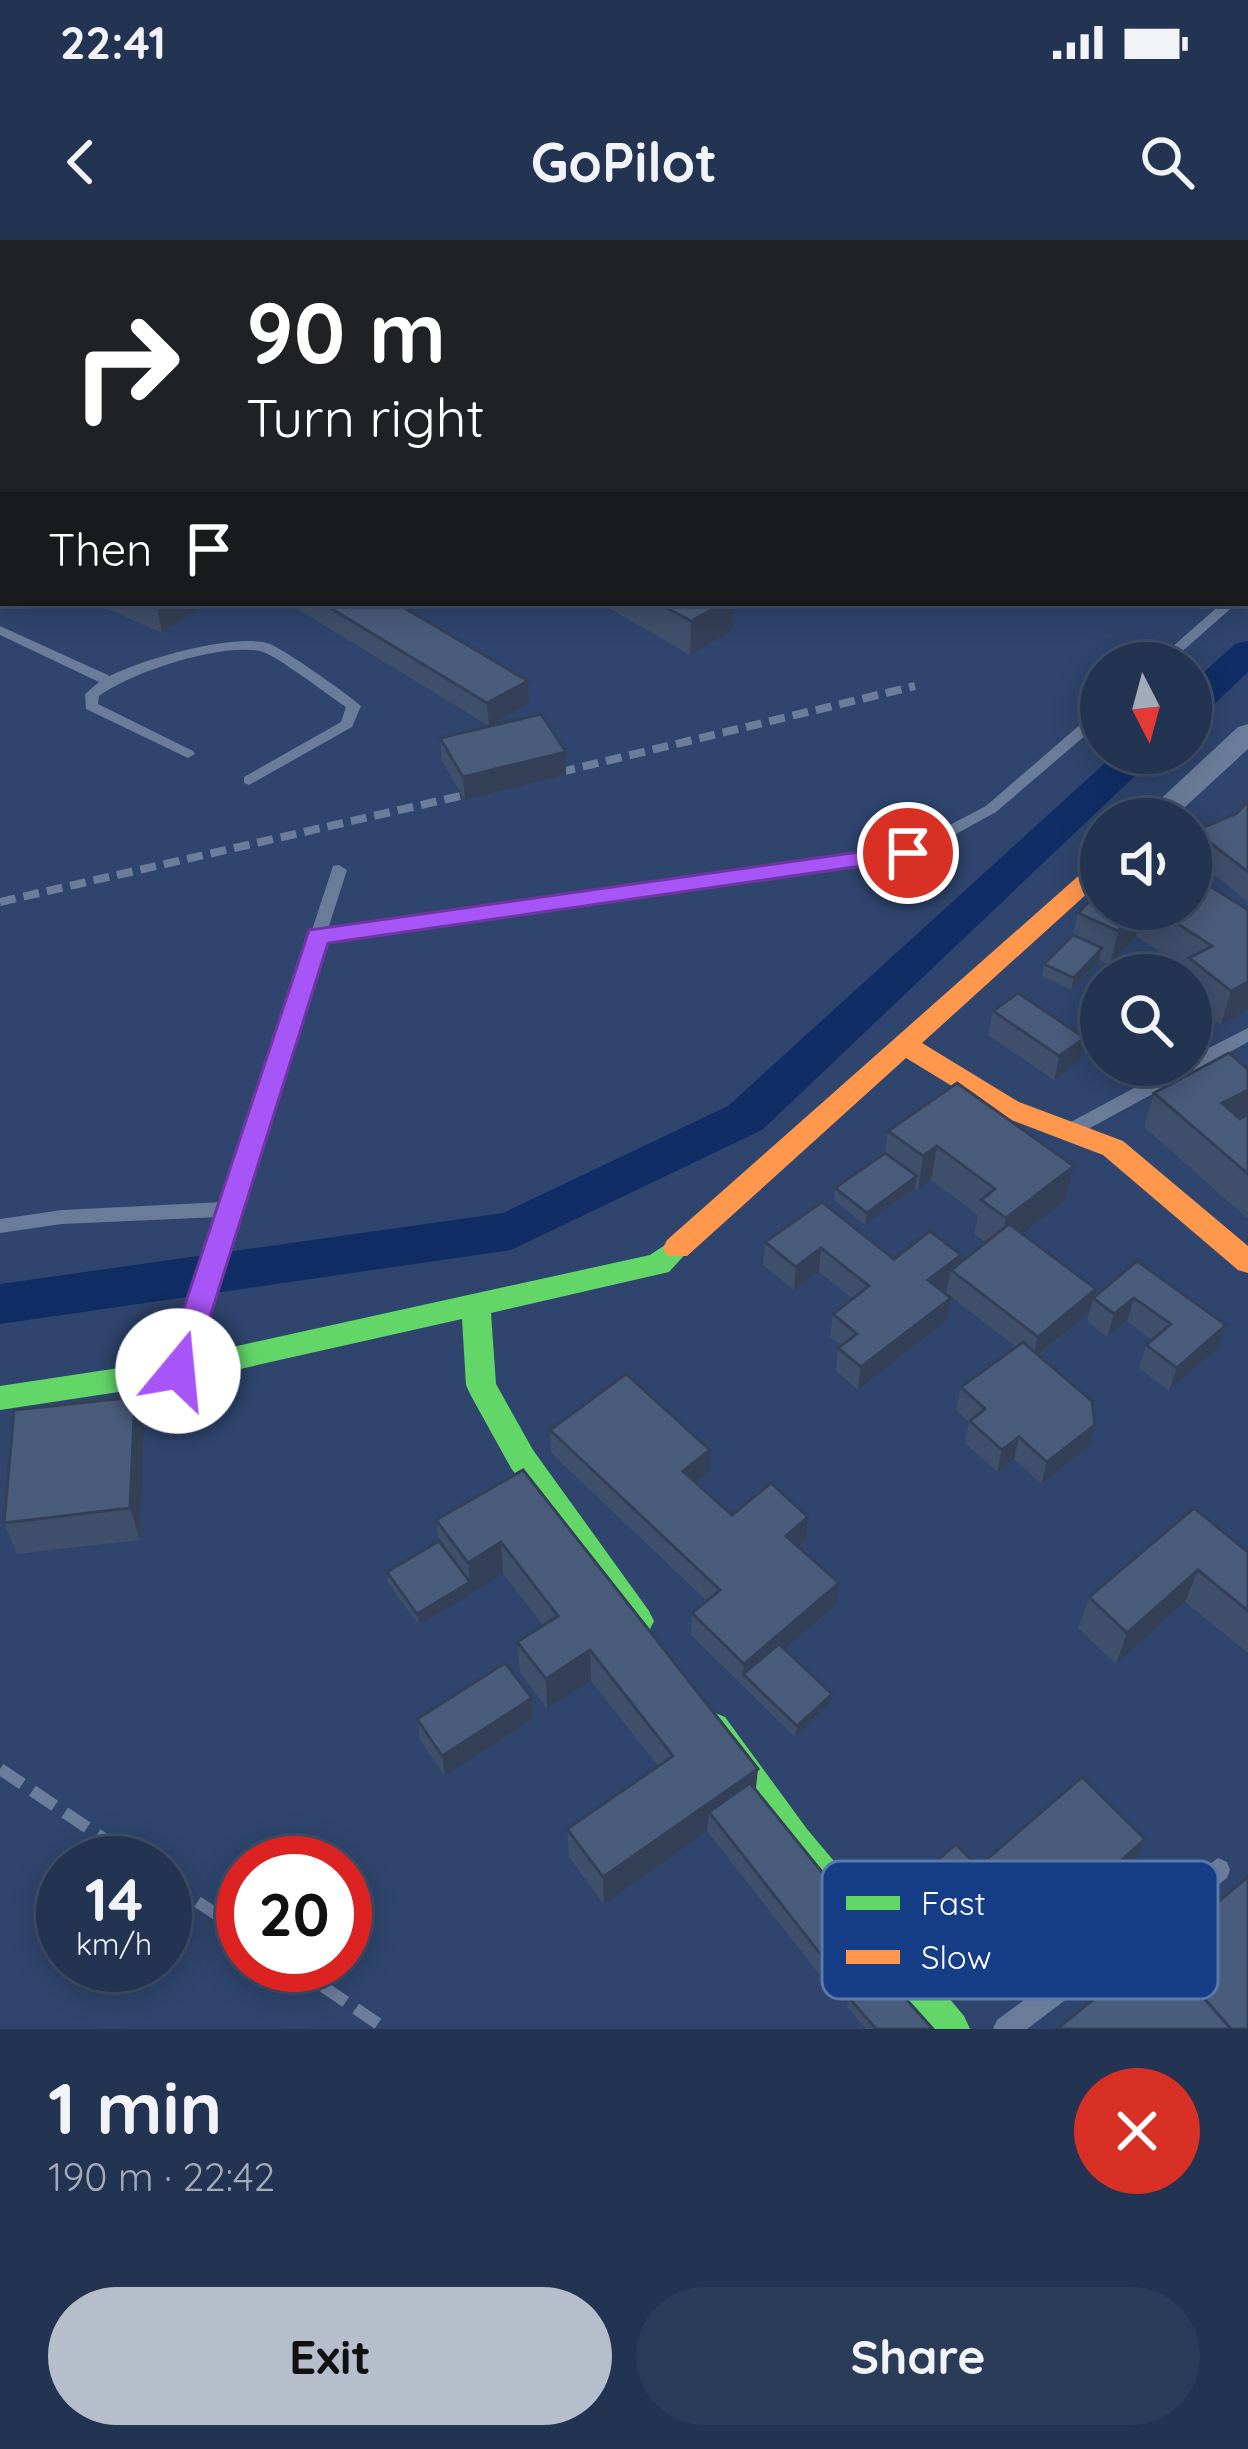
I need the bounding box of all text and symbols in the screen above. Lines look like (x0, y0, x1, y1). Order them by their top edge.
text: 22:41 (60, 14, 166, 70)
text: GoPilot (531, 128, 717, 196)
icon: back (48, 129, 114, 195)
icon: search (1134, 129, 1200, 195)
text: 90 m (246, 279, 446, 384)
icon: right (48, 288, 204, 444)
text: Turn right (246, 383, 485, 451)
icon: arrive (176, 516, 242, 582)
text: Then (48, 521, 152, 577)
north arrow (1080, 642, 1212, 774)
map controls (1080, 642, 1212, 1086)
button: sound (1080, 798, 1212, 930)
pin (857, 802, 959, 904)
icon: arrive (875, 820, 941, 886)
button: search (1080, 954, 1212, 1086)
position arrow (115, 1308, 241, 1434)
speed limit sign: 20 (216, 1836, 372, 1992)
text: 14 (85, 1861, 143, 1936)
legend (822, 1861, 1218, 1999)
text: Fast (921, 1882, 986, 1923)
text: km/h (76, 1925, 152, 1963)
text: Slow (921, 1936, 992, 1977)
text: 1 min (48, 2062, 222, 2152)
button: close (1074, 2068, 1200, 2194)
text: 190 m · 22:42 (48, 2152, 275, 2201)
button: Exit (48, 2287, 612, 2425)
button: Share (636, 2287, 1200, 2425)

